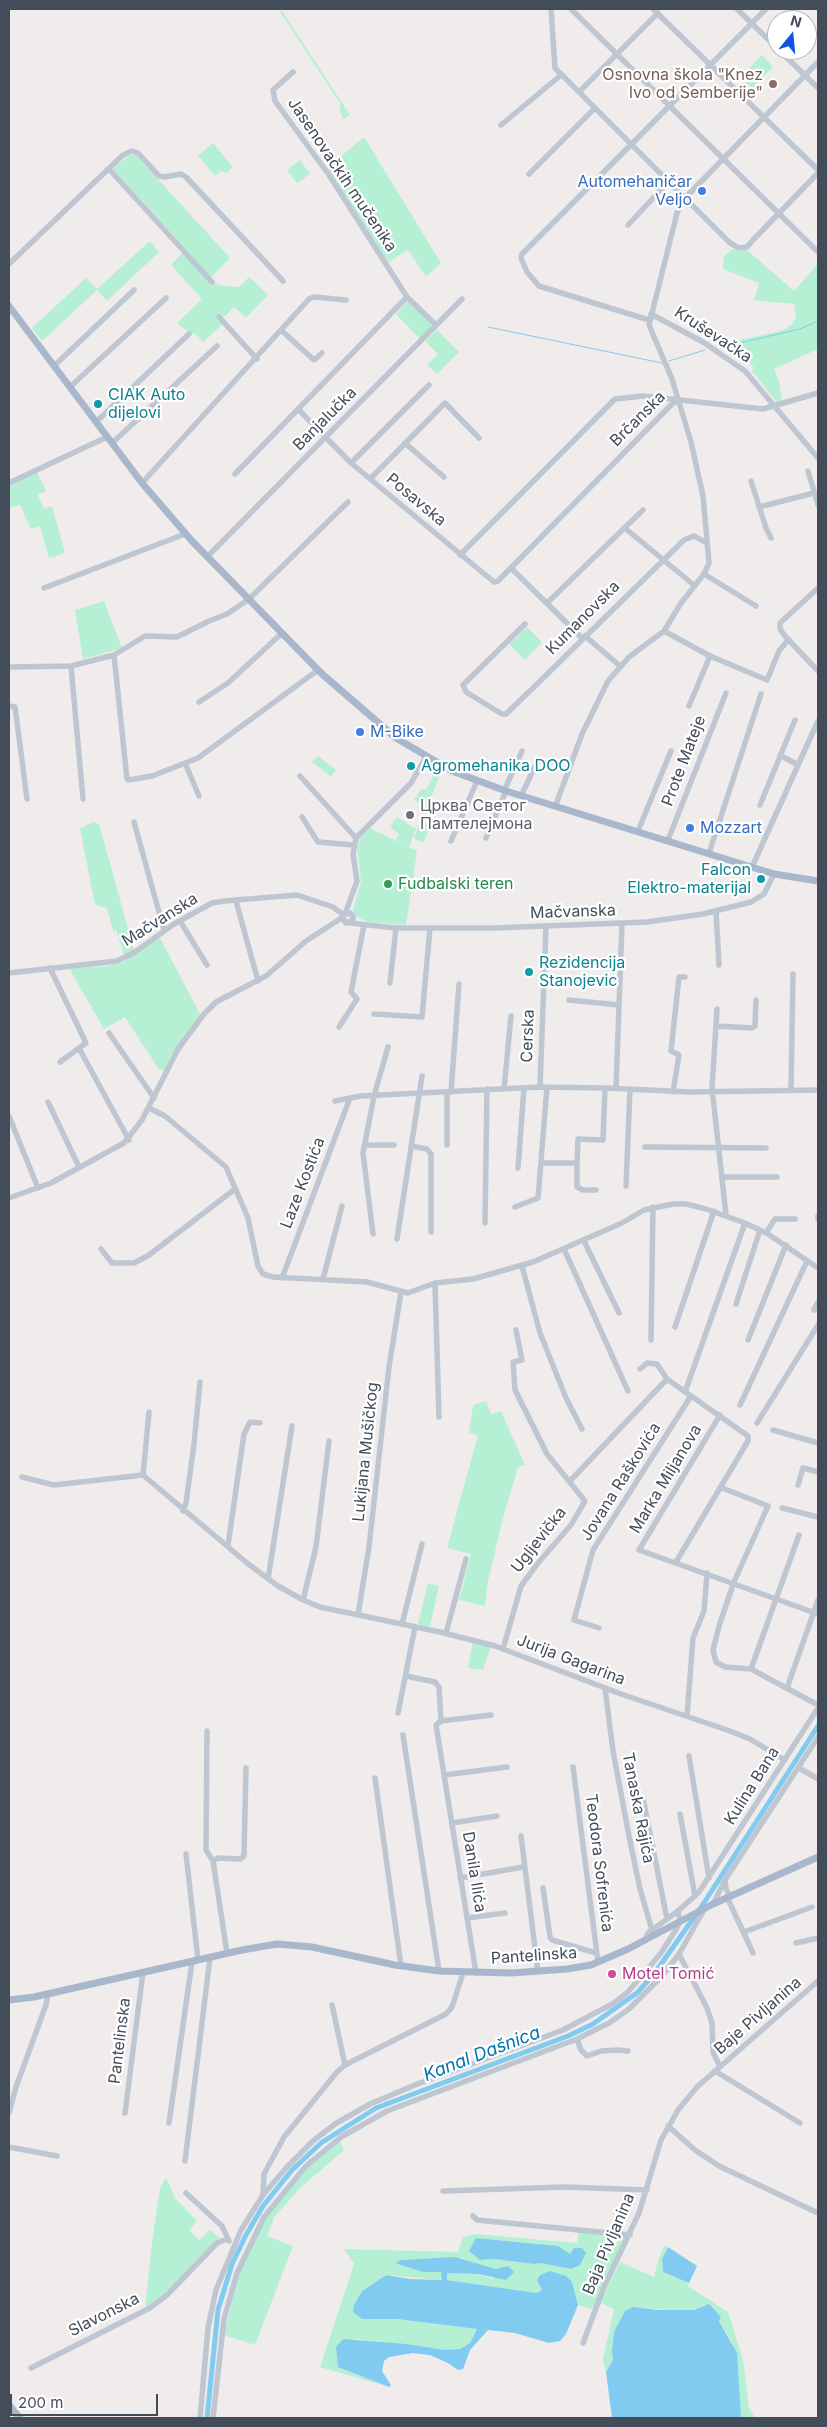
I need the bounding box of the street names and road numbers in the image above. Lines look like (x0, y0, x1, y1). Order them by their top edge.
street label: Jasenovačkih mučenika (283, 94, 401, 256)
street label: Kruševačka (671, 303, 755, 367)
street label: Banjalučka (289, 383, 361, 455)
street label: Brčanska (606, 387, 670, 451)
street label: Posavska (382, 469, 450, 531)
street label: Kumanovska (542, 577, 624, 659)
street label: Prote Mateje (658, 713, 710, 809)
street label: Mačvanska (119, 889, 201, 951)
street label: Mačvanska (530, 901, 616, 923)
street label: Cerska (517, 1009, 539, 1063)
street label: Laze Kostića (277, 1135, 329, 1231)
street label: Lukijana Mušičkog (349, 1381, 383, 1523)
street label: Jovana Raškovića (577, 1419, 665, 1545)
street label: Marka Miljanova (626, 1421, 706, 1537)
street label: Ugljevička (507, 1503, 571, 1577)
street label: Jurija Gagarina (514, 1631, 628, 1689)
street label: Kulina Bana (720, 1743, 784, 1829)
street label: Tanaska Rajića (618, 1751, 658, 1865)
street label: Teodora Sofrenića (581, 1793, 617, 1933)
street label: Danila Ilića (458, 1830, 490, 1914)
street label: Pantelinska (490, 1943, 578, 1969)
street label: Baje Pivljanina (711, 1973, 805, 2059)
street label: Pantelinska (105, 1997, 135, 2085)
street label: Baja Pivljanina (579, 2190, 639, 2298)
street label: Slavonska (65, 2289, 143, 2341)

